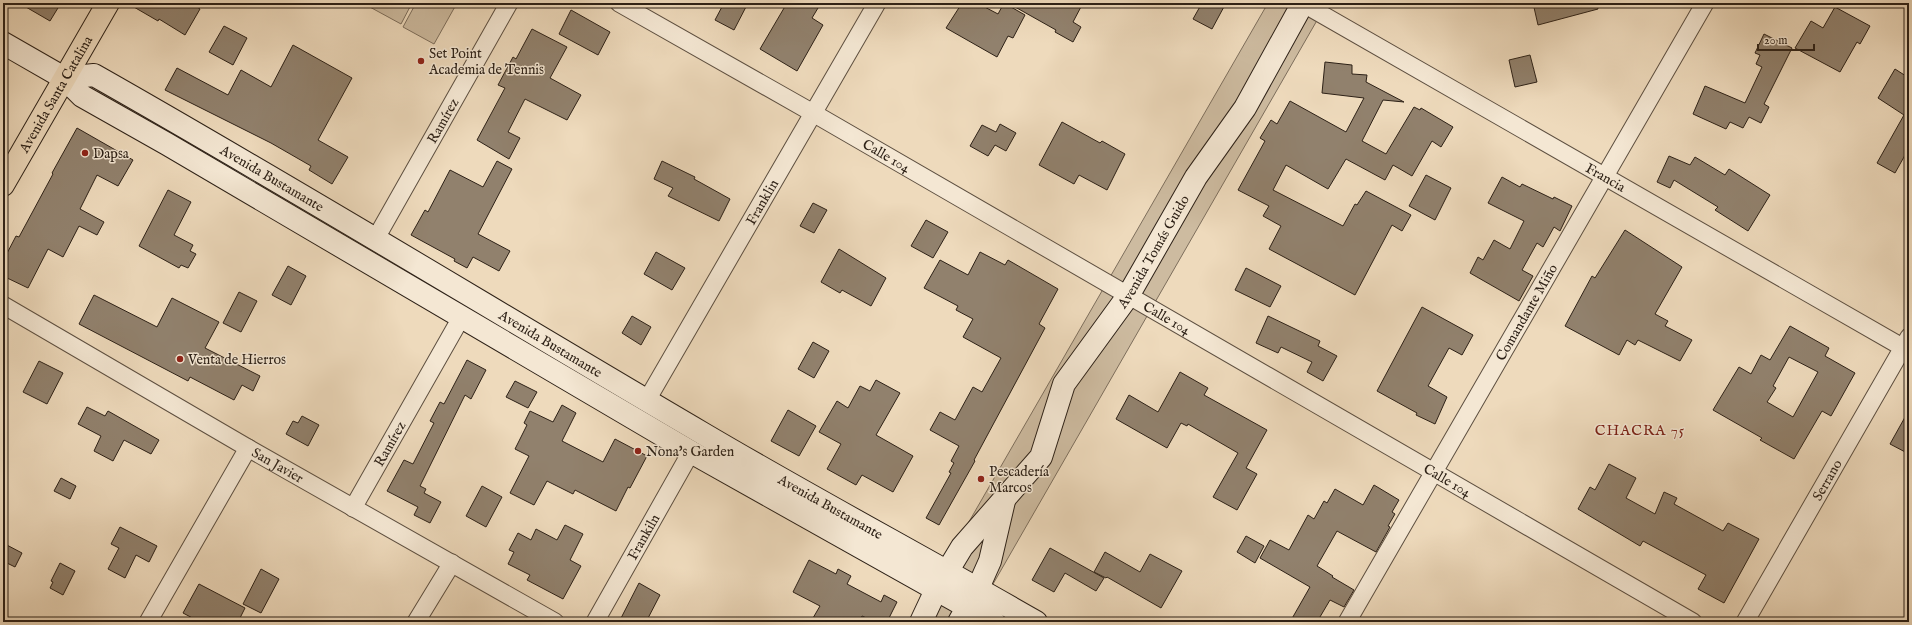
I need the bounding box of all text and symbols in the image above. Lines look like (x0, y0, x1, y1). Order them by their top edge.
scale bar (1758, 26, 1814, 52)
street label: Avenida Santa Catalina (15, 32, 98, 157)
text: 20 m (1764, 33, 1787, 48)
place label: Set Point Academia de Tennis (428, 45, 544, 79)
marker: Set Point Academia de Tennis (416, 56, 426, 66)
street label: Ramírez (423, 95, 464, 147)
street label: Calle 104 (859, 136, 913, 177)
street label: Avenida Bustamante (216, 141, 327, 217)
place label: Dapsa (93, 145, 130, 163)
marker: Dapsa (80, 148, 90, 158)
street label: Francia (1582, 159, 1629, 197)
street label: Franklin (742, 176, 783, 228)
street label: Avenida Tomás Guido (1113, 192, 1194, 313)
street label: Comandante Miño (1492, 260, 1562, 364)
street label: Calle 104 (1139, 298, 1194, 340)
street label: Avenida Bustamante (494, 306, 606, 382)
place label: Venta de Hierros (187, 351, 286, 369)
marker: Venta de Hierros (175, 354, 185, 364)
street label: Ramírez (370, 418, 411, 470)
district label: CHACRA 75 (1595, 421, 1685, 440)
place label: Nona's Garden (646, 443, 735, 461)
street label: San Javier (248, 444, 306, 488)
marker: Nona's Garden (633, 446, 643, 456)
street label: Serrano (1809, 456, 1847, 504)
street label: Calle 104 (1420, 460, 1474, 502)
place label: Pescadería Marcos (989, 463, 1050, 497)
street label: Avenida Bustamante (774, 470, 886, 544)
marker: Pescadería Marcos (976, 474, 986, 484)
street label: Frankiln (624, 511, 664, 563)

